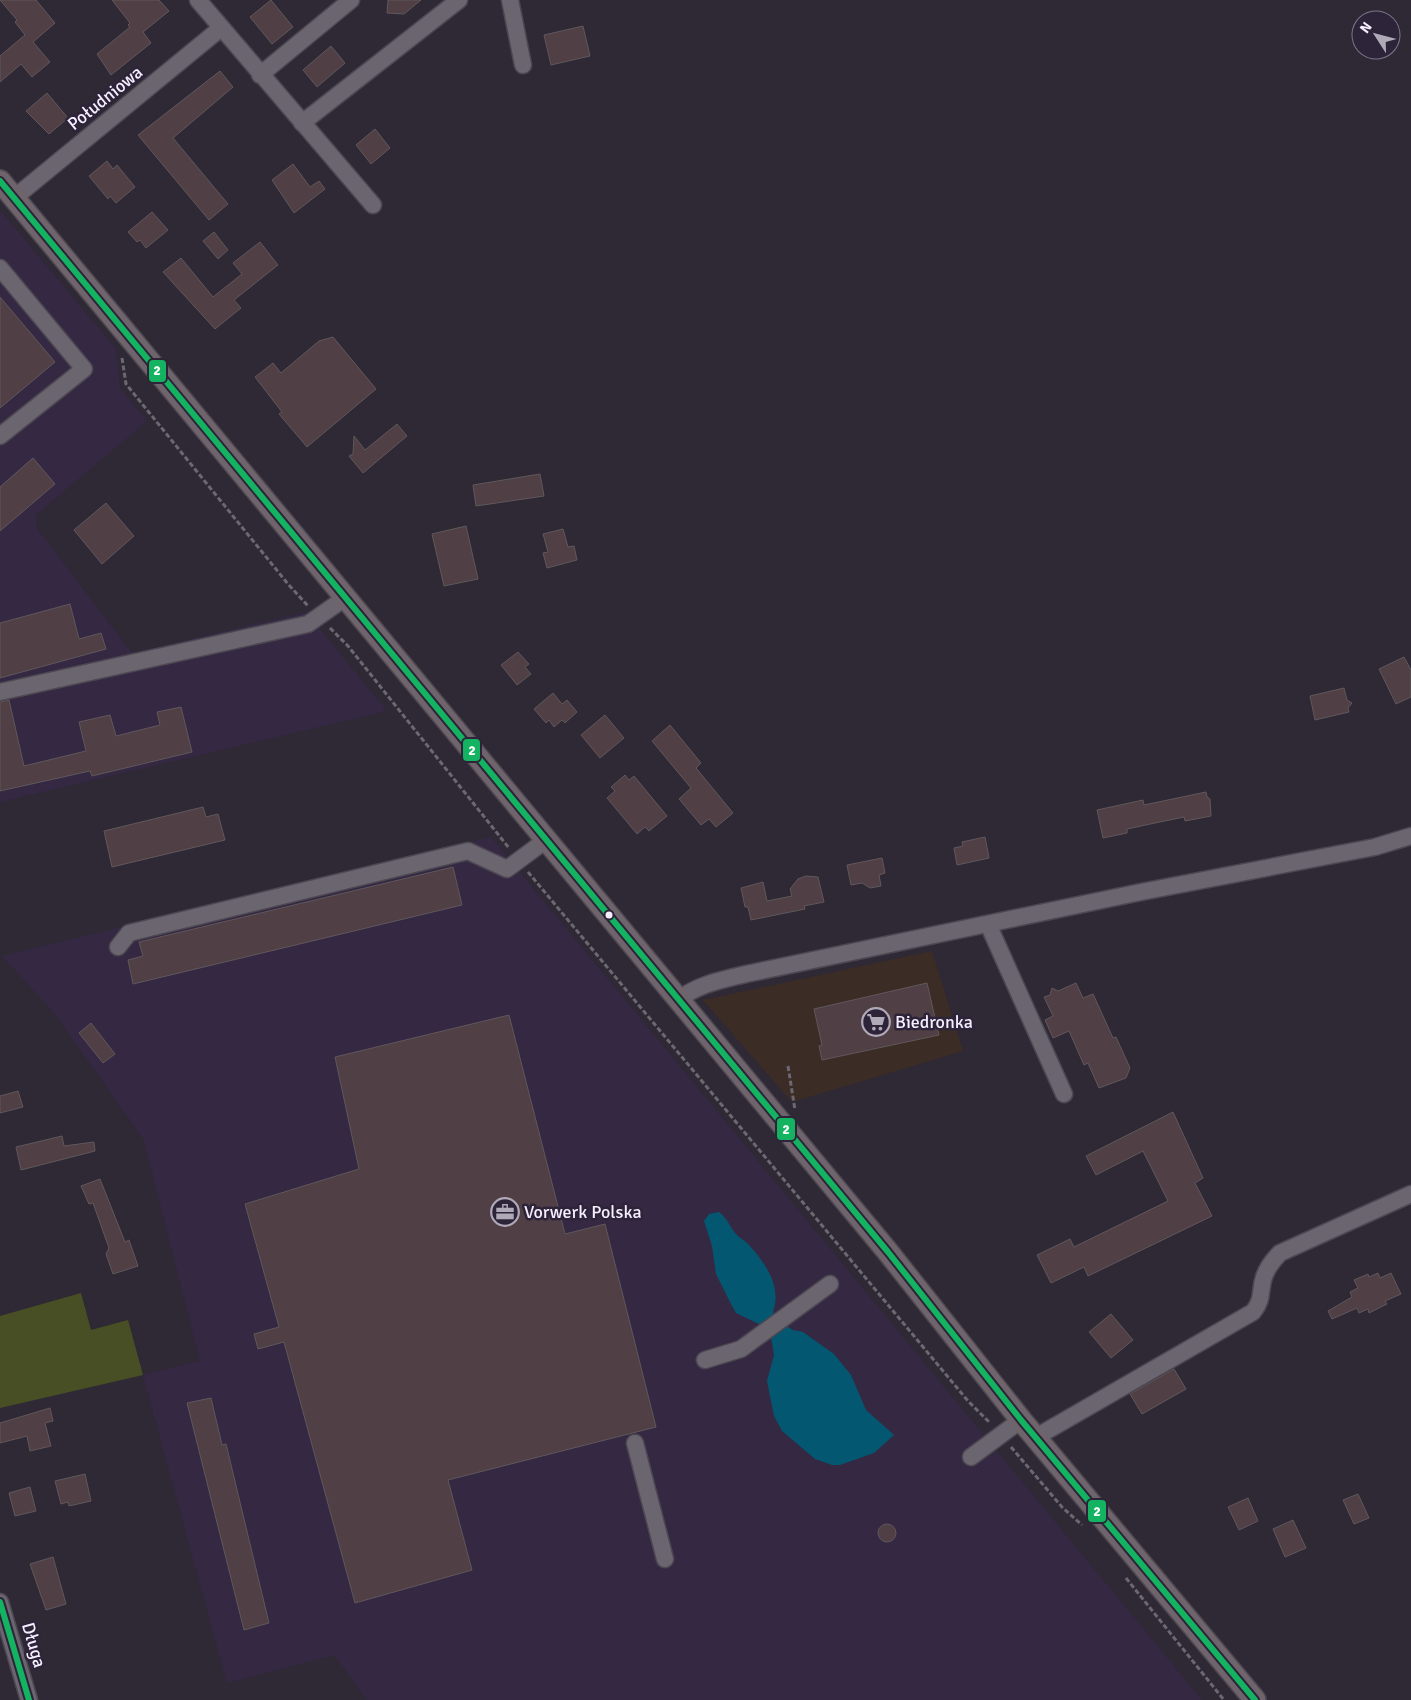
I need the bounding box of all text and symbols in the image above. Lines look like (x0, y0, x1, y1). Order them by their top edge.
north arrow (1351, 10, 1401, 60)
text: N (1356, 19, 1376, 37)
street label: Południowa (63, 61, 147, 135)
line badge: 2 (148, 359, 167, 383)
text: 2 (153, 362, 161, 379)
line badge: 2 (462, 738, 481, 762)
text: 2 (468, 742, 476, 759)
unlabelled marker (604, 910, 614, 920)
supermarket icon: Biedronka (861, 1007, 891, 1037)
place label: Biedronka (895, 1011, 973, 1033)
line badge: 2 (776, 1117, 796, 1141)
text: 2 (782, 1121, 790, 1138)
office icon: Vorwerk Polska (490, 1197, 520, 1227)
place label: Vorwerk Polska (524, 1201, 642, 1223)
line badge: 2 (1087, 1499, 1107, 1523)
text: 2 (1093, 1503, 1101, 1520)
street label: Długa (17, 1620, 51, 1670)

